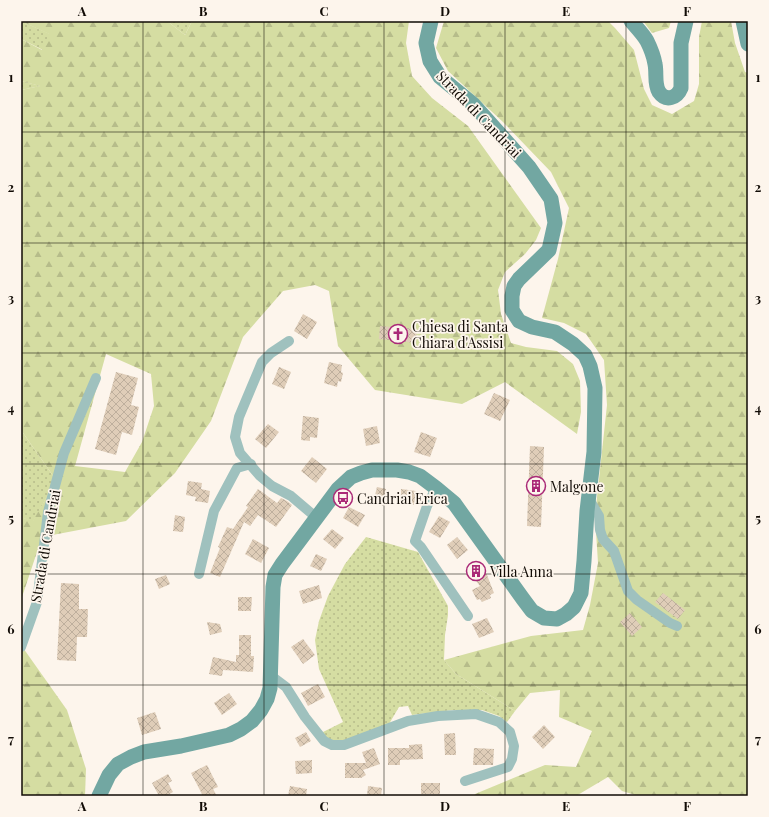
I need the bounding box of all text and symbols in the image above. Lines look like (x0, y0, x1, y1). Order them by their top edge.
text: A (77, 2, 87, 19)
text: B (199, 2, 208, 19)
text: C (319, 2, 329, 19)
text: D (440, 2, 450, 19)
text: E (562, 2, 570, 19)
text: F (683, 2, 691, 19)
street label: Strada di Candriai (432, 66, 526, 162)
text: 1 (9, 68, 14, 85)
text: 1 (756, 68, 761, 85)
text: 2 (8, 178, 15, 195)
text: 2 (755, 178, 762, 195)
text: 3 (8, 289, 14, 306)
text: 3 (755, 289, 761, 306)
place label: Chiesa di Santa Chiara d'Assisi (412, 317, 508, 352)
church icon: Chiesa di Santa Chiara d'Assisi (387, 323, 409, 345)
text: 4 (8, 399, 15, 416)
text: 4 (755, 399, 762, 416)
building icon: Malgone (525, 475, 547, 497)
place label: Malgone (550, 477, 603, 496)
bus stop icon: Candriai Erica (332, 487, 354, 509)
street label: Strada di Candriai (26, 488, 64, 604)
place label: Candriai Erica (357, 489, 448, 508)
text: 5 (8, 509, 14, 526)
text: 5 (755, 509, 761, 526)
building icon: Villa Anna (465, 560, 487, 582)
place label: Villa Anna (489, 562, 553, 581)
text: 6 (7, 620, 15, 637)
text: 6 (754, 620, 762, 637)
text: 7 (8, 730, 14, 747)
text: 7 (755, 730, 761, 747)
text: A (77, 797, 87, 814)
text: B (199, 797, 208, 814)
text: C (319, 797, 329, 814)
text: D (440, 797, 450, 814)
text: E (562, 797, 570, 814)
text: F (683, 797, 691, 814)

